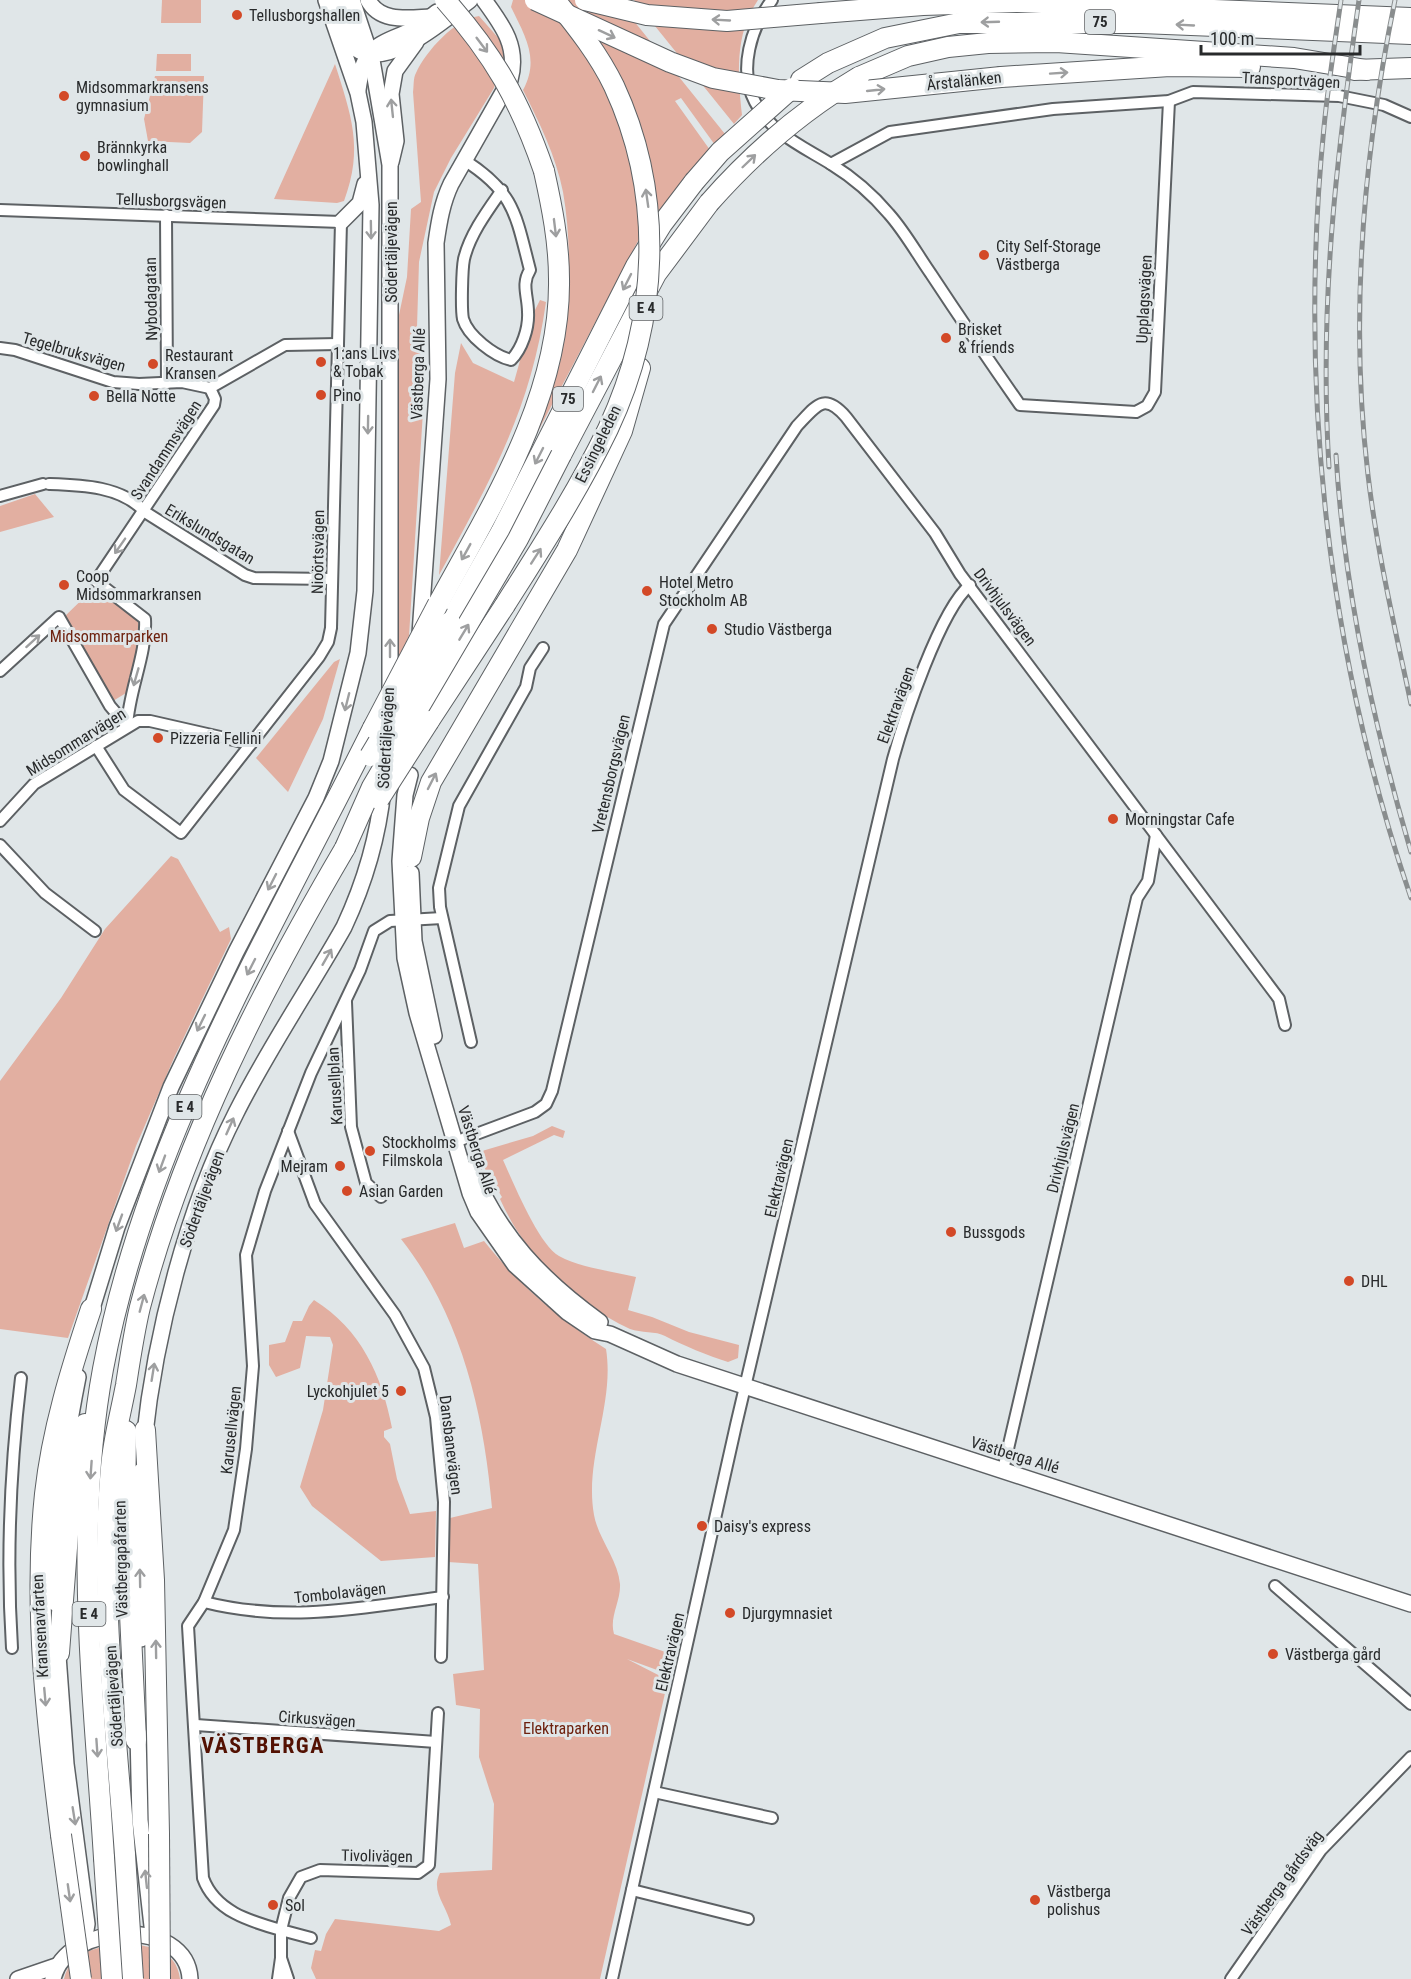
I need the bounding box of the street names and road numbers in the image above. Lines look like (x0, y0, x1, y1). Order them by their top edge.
road number: 75 (1085, 10, 1115, 34)
street label: Årstalänken (926, 67, 1002, 94)
street label: Transportvägen (1241, 68, 1341, 92)
street label: Tellusborgsvägen (115, 190, 227, 212)
street label: Södertäljevägen (382, 201, 401, 303)
street label: Upplagsvägen (1132, 254, 1156, 344)
street label: Nybodagatan (141, 257, 161, 341)
road number: E 4 (630, 296, 662, 320)
street label: Tegelbruksvägen (20, 328, 128, 376)
street label: Västberga Allé (407, 328, 429, 420)
road number: 75 (553, 387, 583, 411)
street label: Svandammsvägen (127, 397, 205, 503)
street label: Essingeleden (571, 402, 625, 486)
street label: Erikslundsgatan (162, 500, 258, 568)
street label: Nioörtsvägen (308, 510, 328, 594)
street label: Drivhjulsvägen (970, 565, 1040, 649)
street label: Elektravägen (873, 664, 919, 746)
street label: Södertäljevägen (374, 687, 398, 789)
street label: Midsommarvägen (23, 704, 129, 780)
street label: Vretensborgsvägen (588, 713, 634, 835)
street label: Karusellplan (323, 1046, 347, 1126)
road number: E 4 (168, 1095, 201, 1119)
street label: Drivhjulsvägen (1043, 1101, 1083, 1195)
street label: Västberga Allé (454, 1103, 500, 1197)
street label: Elektravägen (761, 1137, 797, 1219)
street label: Södertäljevägen (176, 1148, 228, 1250)
street label: Karusellvägen (217, 1385, 245, 1475)
street label: Dansbanevägen (435, 1394, 467, 1496)
street label: Västberga Allé (968, 1433, 1062, 1477)
street label: Västbergapåfarten (110, 1500, 132, 1618)
street label: Kransenavfarten (28, 1574, 52, 1678)
street label: Tombolavägen (293, 1579, 387, 1607)
road number: E 4 (72, 1602, 106, 1626)
street label: Elektravägen (652, 1611, 688, 1693)
street label: Södertäljevägen (101, 1645, 127, 1747)
street label: Cirkusvägen (278, 1707, 356, 1731)
street label: Västberga gårdsväg (1237, 1827, 1327, 1939)
street label: Tivolivägen (341, 1846, 413, 1866)

